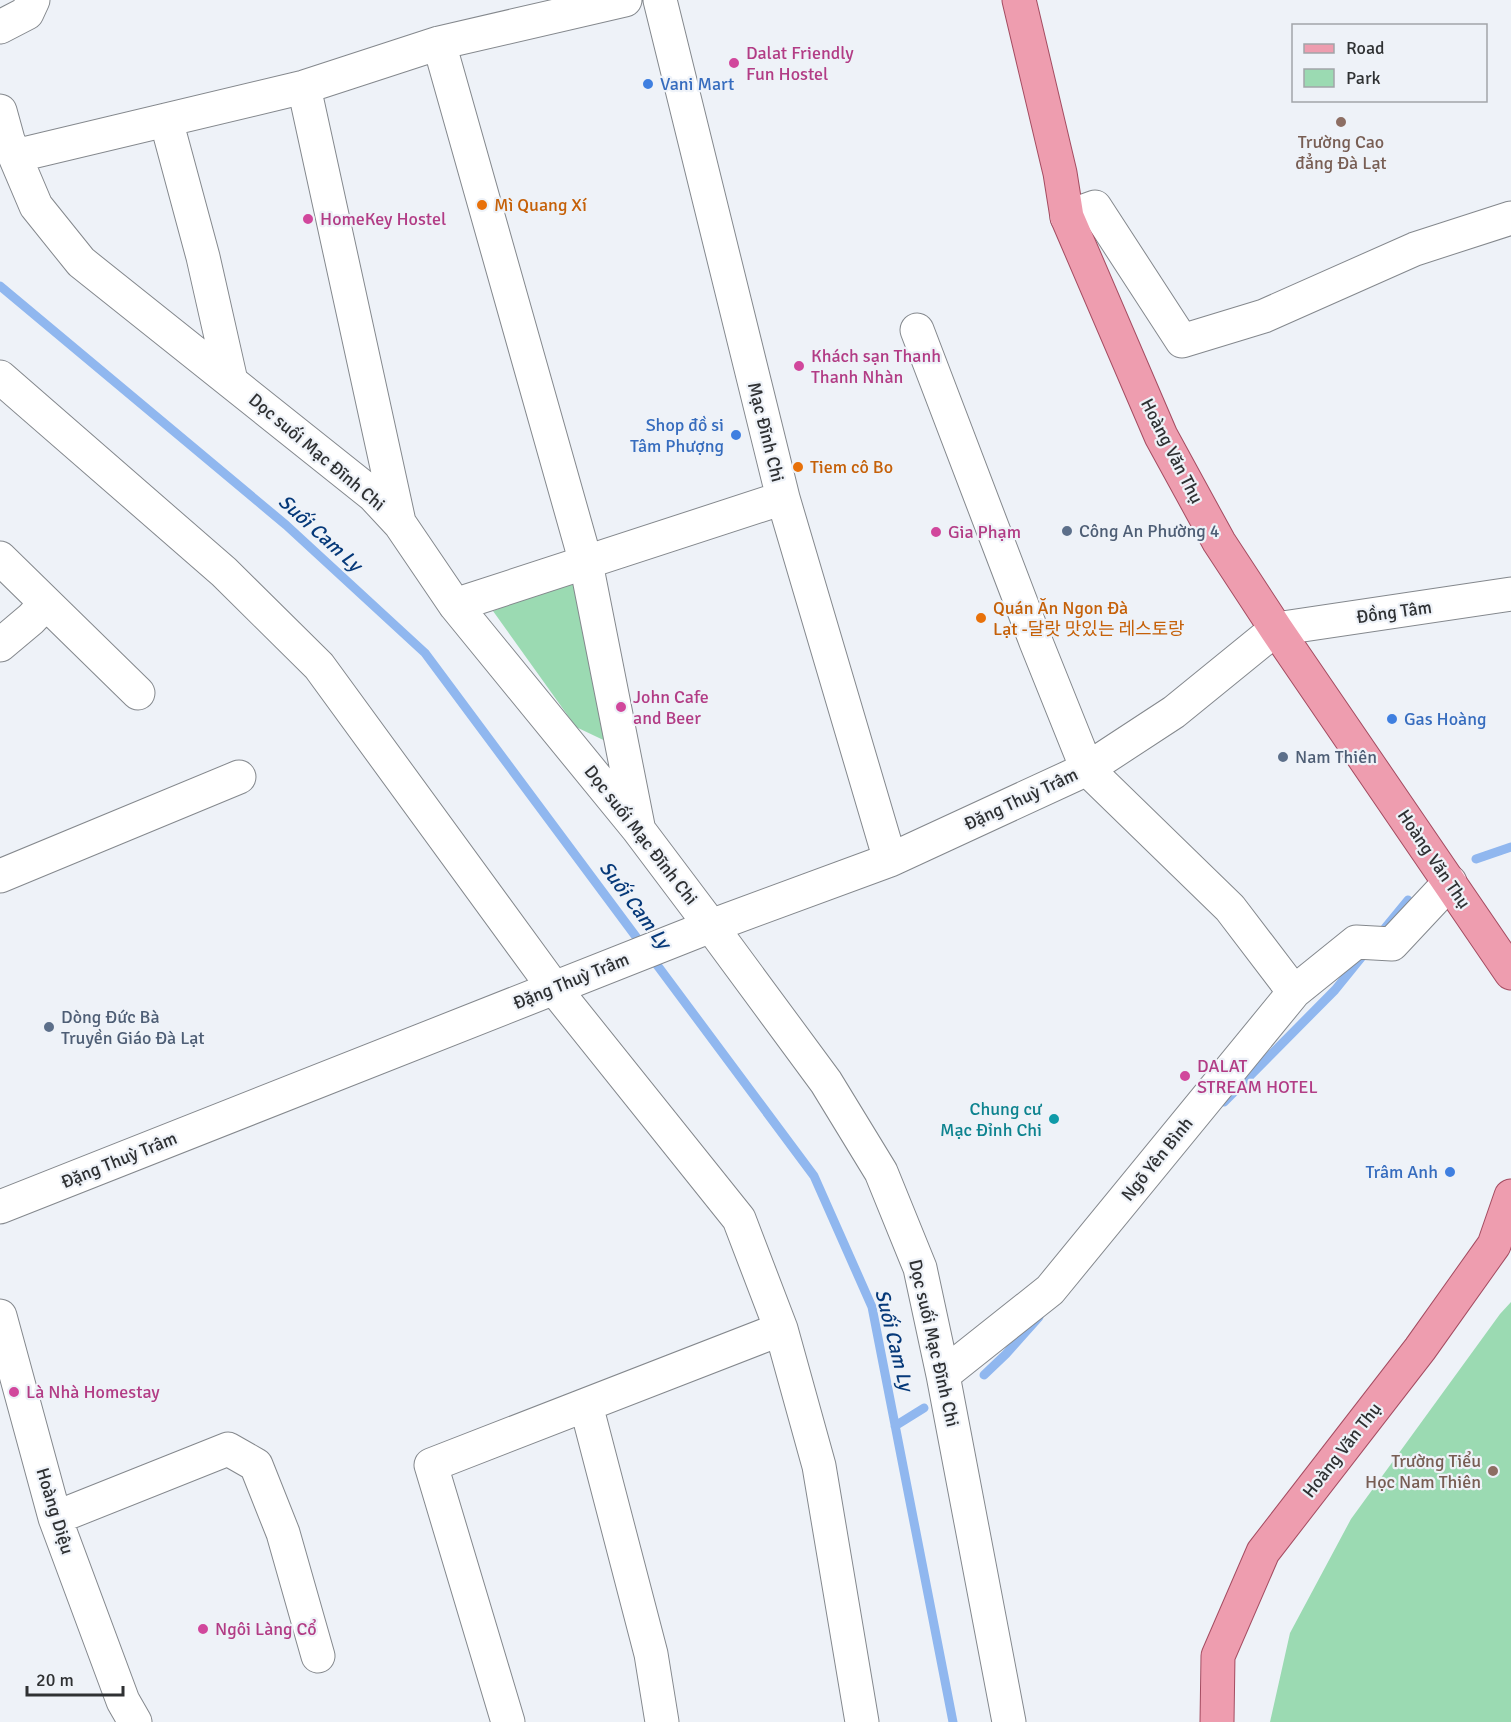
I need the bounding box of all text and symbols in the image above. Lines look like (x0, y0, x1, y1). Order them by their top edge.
legend (1292, 24, 1487, 102)
text: Road (1346, 37, 1385, 59)
place label: Dalat Friendly Fun Hostel (746, 42, 854, 85)
marker: Dalat Friendly Fun Hostel (727, 56, 741, 70)
text: Park (1346, 67, 1381, 89)
place label: Vani Mart (660, 73, 734, 95)
marker: Vani Mart (641, 77, 655, 91)
marker: Trường Cao đẳng Đà Lạt (1334, 115, 1348, 129)
place label: Trường Cao đẳng Đà Lạt (1295, 131, 1387, 174)
place label: Mì Quang Xí (494, 194, 587, 216)
marker: Mì Quang Xí (475, 198, 489, 212)
place label: HomeKey Hostel (320, 208, 446, 230)
marker: HomeKey Hostel (301, 212, 315, 226)
place label: Khách sạn Thanh Thanh Nhàn (811, 345, 941, 388)
marker: Khách sạn Thanh Thanh Nhàn (792, 359, 806, 373)
street label: Mạc Đĩnh Chi (743, 380, 789, 484)
street label: Dọc suối Mạc Đĩnh Chi (244, 389, 390, 515)
street label: Hoàng Văn Thụ (1136, 395, 1208, 507)
place label: Shop đồ si Tâm Phượng (630, 414, 724, 457)
marker: Shop đồ si Tâm Phượng (729, 428, 743, 442)
place label: Tiem cô Bo (810, 456, 893, 478)
marker: Tiem cô Bo (791, 460, 805, 474)
water label: Suối Cam Ly (273, 489, 369, 579)
place label: Công An Phường 4 (1079, 520, 1220, 542)
place label: Gia Phạm (948, 521, 1021, 543)
marker: Công An Phường 4 (1060, 524, 1074, 538)
marker: Gia Phạm (929, 525, 943, 539)
street label: Đồng Tâm (1355, 596, 1433, 628)
place label: Quán Ăn Ngon Đà Lạt -달랏 맛있는 레스토랑 (993, 597, 1185, 640)
marker: Quán Ăn Ngon Đà Lạt -달랏 맛있는 레스토랑 (974, 611, 988, 625)
place label: John Cafe and Beer (633, 686, 709, 729)
marker: John Cafe and Beer (614, 700, 628, 714)
place label: Gas Hoàng (1404, 708, 1487, 730)
marker: Gas Hoàng (1385, 712, 1399, 726)
place label: Nam Thiên (1295, 746, 1377, 768)
marker: Nam Thiên (1276, 750, 1290, 764)
street label: Dọc suối Mạc Đĩnh Chi (580, 761, 702, 909)
street label: Đặng Thuỳ Trâm (961, 763, 1081, 835)
street label: Hoàng Văn Thụ (1393, 805, 1475, 913)
water label: Suối Cam Ly (594, 856, 678, 956)
street label: Đặng Thuỳ Trâm (510, 948, 632, 1014)
place label: Dòng Đức Bà Truyền Giáo Đà Lạt (61, 1006, 205, 1049)
marker: Dòng Đức Bà Truyền Giáo Đà Lạt (42, 1020, 56, 1034)
place label: DALAT STREAM HOTEL (1197, 1055, 1318, 1098)
marker: DALAT STREAM HOTEL (1178, 1069, 1192, 1083)
place label: Chung cư Mạc Đỉnh Chi (940, 1098, 1043, 1141)
marker: Chung cư Mạc Đỉnh Chi (1047, 1112, 1061, 1126)
street label: Ngõ Yên Bình (1117, 1113, 1197, 1205)
street label: Đặng Thuỳ Trâm (58, 1127, 180, 1193)
place label: Trâm Anh (1365, 1161, 1438, 1183)
marker: Trâm Anh (1443, 1165, 1457, 1179)
street label: Dọc suối Mạc Đĩnh Chi (904, 1257, 964, 1429)
water label: Suối Cam Ly (869, 1287, 919, 1396)
place label: Là Nhà Homestay (26, 1381, 160, 1403)
marker: Là Nhà Homestay (7, 1385, 21, 1399)
street label: Hoàng Văn Thụ (1298, 1398, 1386, 1502)
place label: Trường Tiểu Học Nam Thiên (1365, 1450, 1481, 1493)
marker: Trường Tiểu Học Nam Thiên (1486, 1464, 1500, 1478)
street label: Hoàng Diệu (31, 1465, 79, 1557)
place label: Ngôi Làng Cổ (215, 1618, 317, 1640)
marker: Ngôi Làng Cổ (196, 1622, 210, 1636)
scale bar (27, 1659, 123, 1697)
text: 20 m (36, 1669, 74, 1691)

